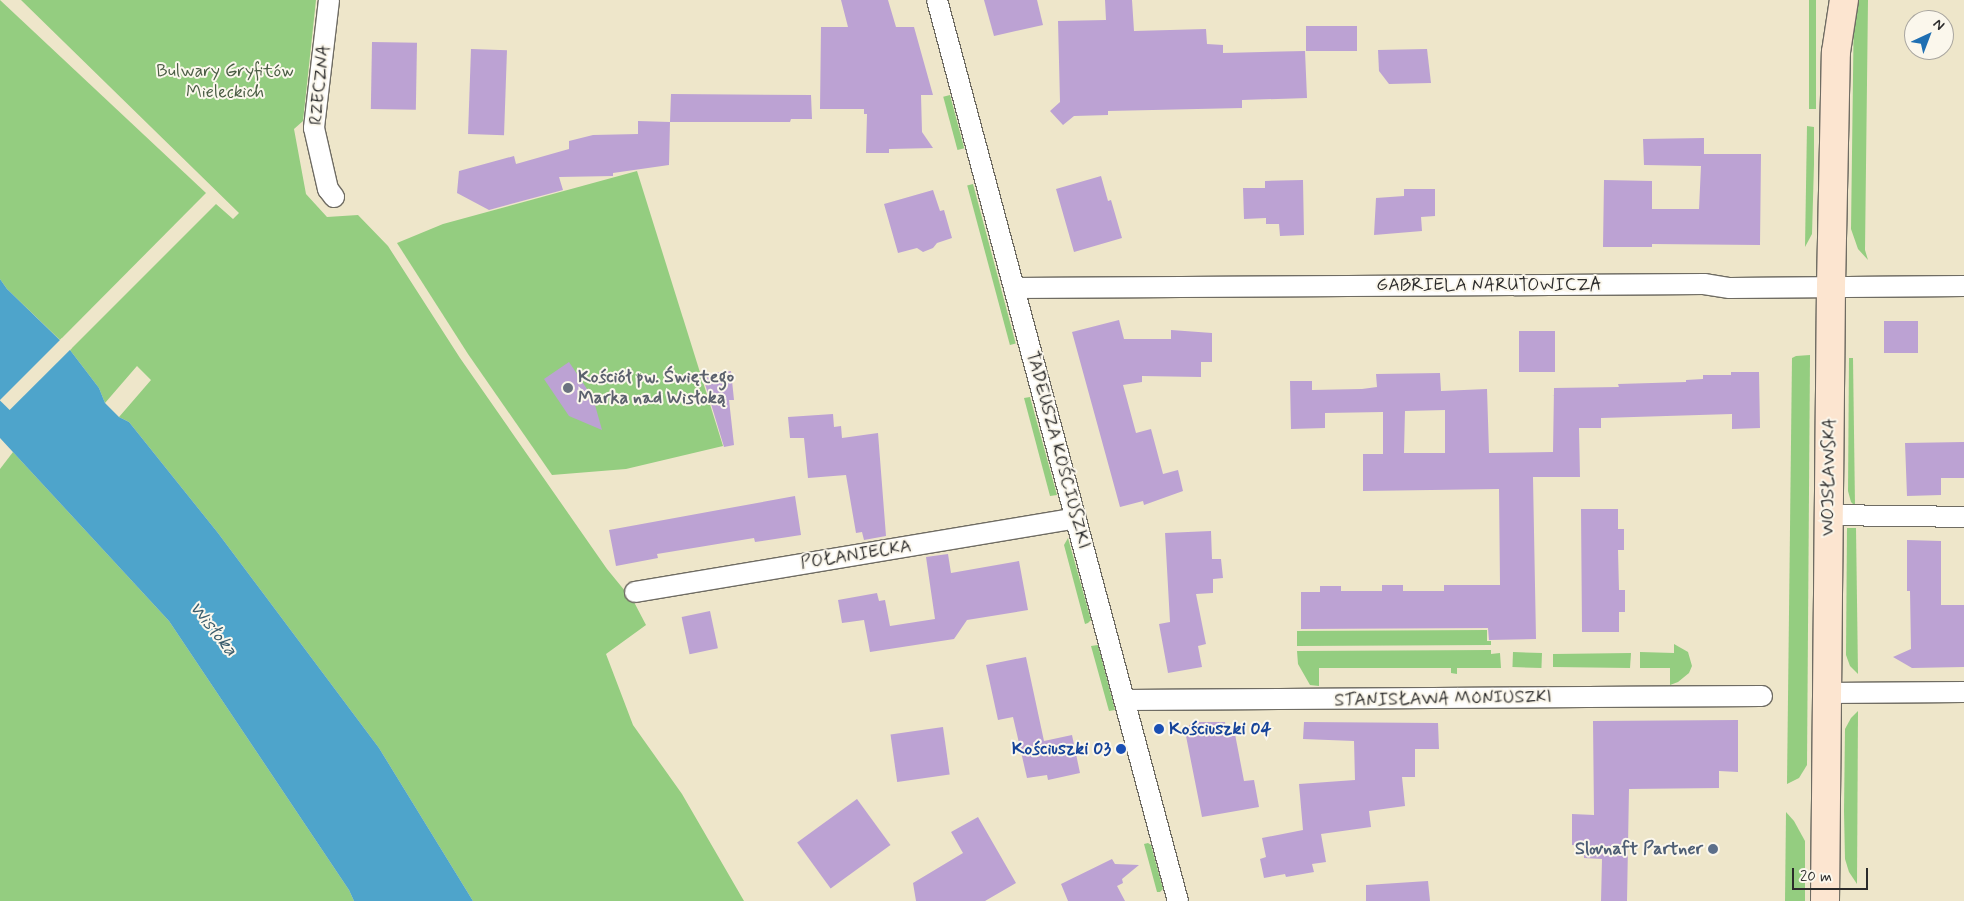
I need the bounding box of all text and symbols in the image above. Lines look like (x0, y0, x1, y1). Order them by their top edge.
north arrow (1904, 10, 1954, 60)
text: N (1929, 15, 1948, 35)
street label: RZECZNA (305, 44, 335, 126)
park label: Bulwary Gryfitów Mieleckich (157, 61, 293, 104)
street label: GABRIELA NARUTOWICZA (1378, 274, 1600, 296)
street label: TADEUSZA KOŚCIUSZKI (1021, 348, 1095, 552)
place label: Kościół pw. Świętego Marka nad Wisłoką (578, 367, 734, 409)
marker: Kościół pw. Świętego Marka nad Wisłoką (562, 382, 574, 394)
street label: WOJSŁAWSKA (1817, 418, 1841, 536)
street label: POŁANIECKA (799, 536, 913, 574)
water label: Wisłoka (184, 597, 242, 661)
street label: STANISŁAWA MONIUSZKI (1330, 686, 1556, 712)
place label: Kościuszki 04 (1169, 718, 1272, 740)
marker: Kościuszki 04 (1153, 723, 1165, 735)
place label: Kościuszki 03 (1012, 738, 1111, 760)
marker: Kościuszki 03 (1115, 743, 1127, 755)
place label: Slovnaft Partner (1575, 838, 1703, 860)
marker: Slovnaft Partner (1707, 843, 1719, 855)
scale bar (1794, 858, 1870, 890)
text: 20 m (1800, 867, 1832, 887)

